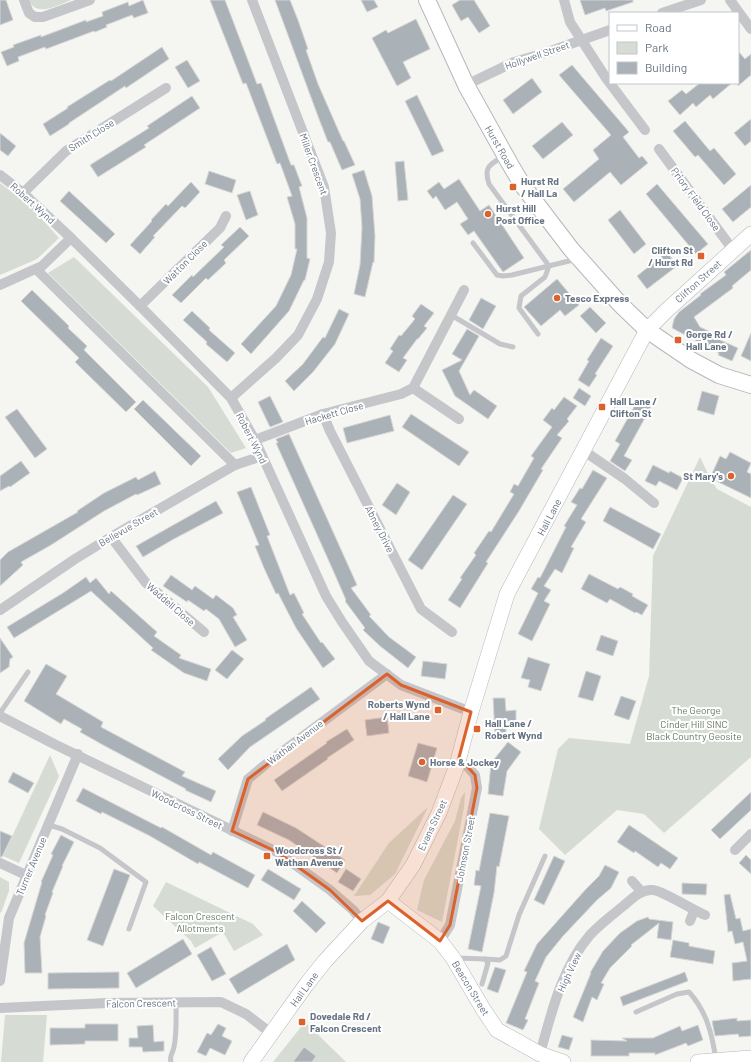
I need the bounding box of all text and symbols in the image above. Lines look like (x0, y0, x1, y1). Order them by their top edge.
legend (609, 12, 739, 84)
text: Road (645, 20, 672, 34)
street label: Hollywell Street (503, 38, 571, 72)
text: Park (645, 40, 669, 54)
text: Building (645, 60, 687, 74)
street label: Smith Close (66, 116, 116, 154)
street label: Hurst Road (483, 123, 517, 171)
street label: Miller Crescent (297, 132, 331, 197)
street label: Priory Field Close (669, 165, 723, 233)
place label: Hurst Rd / Hall La (521, 175, 559, 199)
street label: Robert Wynd (8, 180, 58, 226)
marker: Hurst Rd / Hall La (508, 182, 518, 192)
place label: Hurst Hill Post Office (496, 202, 545, 226)
marker: Hurst Hill Post Office (483, 209, 493, 219)
street label: Watton Close (160, 237, 210, 287)
place label: Clifton St / Hurst Rd (648, 244, 693, 268)
marker: Clifton St / Hurst Rd (696, 251, 706, 261)
street label: Clifton Street (672, 257, 724, 305)
place label: Tesco Express (565, 292, 629, 304)
marker: Tesco Express (552, 293, 562, 303)
place label: Gorge Rd / Hall Lane (686, 328, 733, 352)
marker: Gorge Rd / Hall Lane (673, 335, 683, 345)
place label: Hall Lane / Clifton St (610, 395, 657, 419)
street label: Hackett Close (303, 399, 365, 427)
marker: Hall Lane / Clifton St (597, 402, 607, 412)
street label: Robert Wynd (234, 410, 270, 466)
place label: St Mary's (683, 470, 723, 482)
marker: St Mary's (726, 471, 736, 481)
street label: Hall Lane (534, 497, 564, 537)
street label: Abney Drive (363, 504, 397, 554)
street label: Bellevue Street (96, 505, 160, 549)
street label: Waddell Close (144, 580, 198, 628)
place label: Roberts Wynd / Hall Lane (368, 698, 431, 722)
park label: The George (671, 704, 721, 716)
marker: Roberts Wynd / Hall Lane (433, 705, 443, 715)
street label: Wathan Avenue (265, 717, 325, 767)
place label: Hall Lane / Robert Wynd (485, 717, 542, 741)
park label: Cinder Hill SINC Black Country Geosite (646, 718, 742, 742)
marker: Hall Lane / Robert Wynd (472, 724, 482, 734)
place label: Horse & Jockey (430, 756, 499, 768)
marker: Horse & Jockey (417, 757, 427, 767)
street label: Woodcross Street (149, 787, 225, 832)
street label: Evans Street (415, 797, 449, 853)
street label: Johnson Street (453, 815, 477, 883)
street label: Turner Avenue (13, 835, 49, 897)
place label: Woodcross St / Wathan Avenue (275, 844, 344, 868)
marker: Woodcross St / Wathan Avenue (262, 851, 272, 861)
park label: Falcon Crescent Allotments (165, 910, 235, 934)
street label: High View (555, 950, 583, 994)
street label: Beacon Street (450, 958, 492, 1018)
street label: Hall Lane (287, 969, 321, 1009)
street label: Falcon Crescent (106, 996, 176, 1010)
place label: Dovedale Rd / Falcon Crescent (310, 1010, 382, 1034)
marker: Dovedale Rd / Falcon Crescent (297, 1017, 307, 1027)

